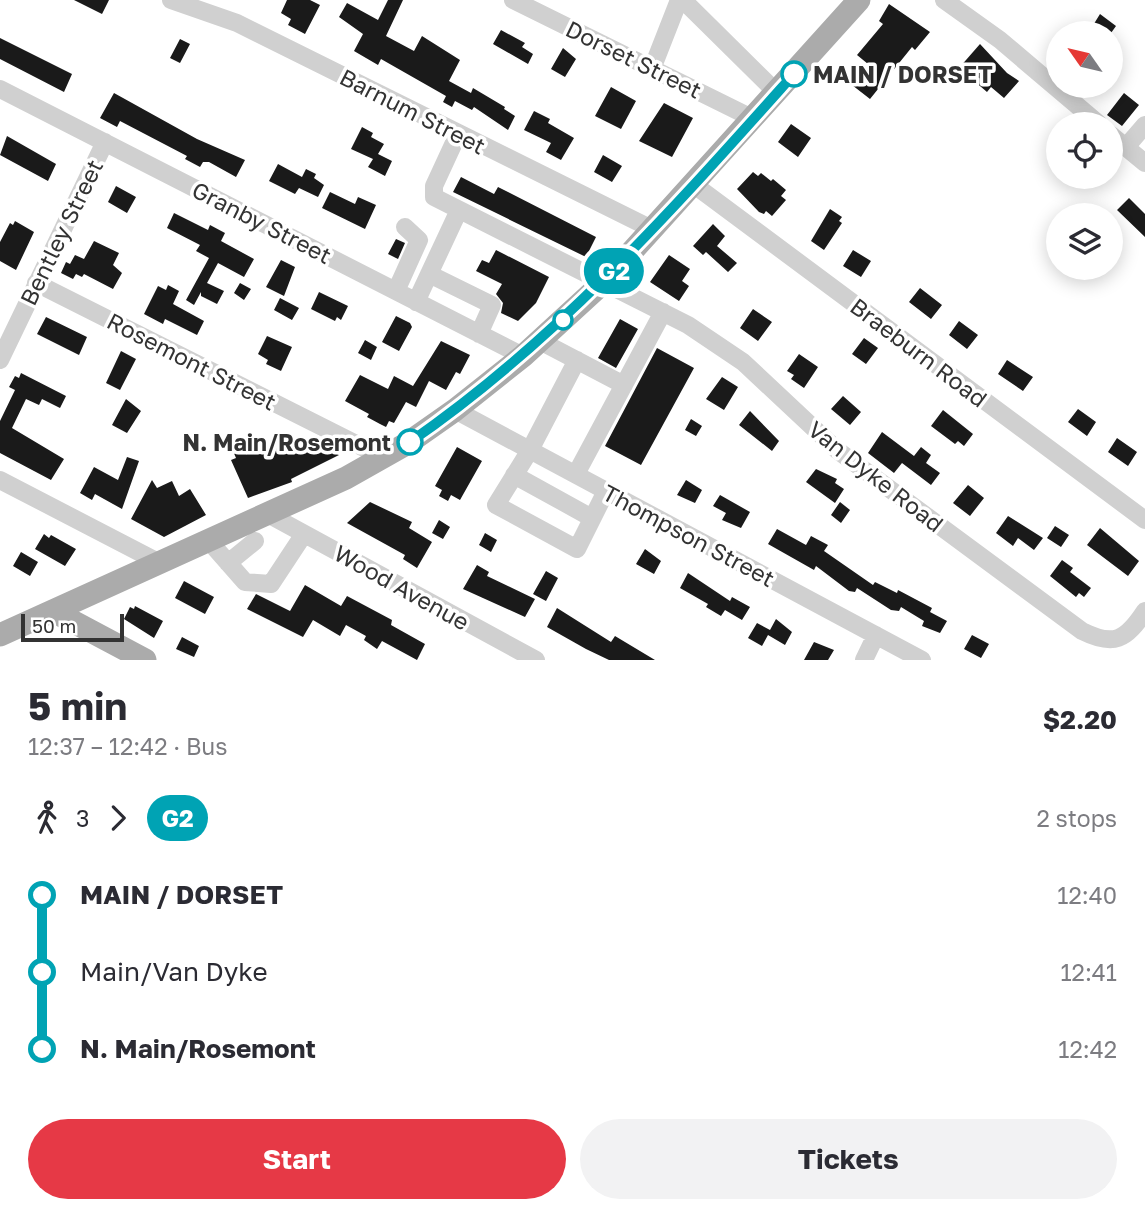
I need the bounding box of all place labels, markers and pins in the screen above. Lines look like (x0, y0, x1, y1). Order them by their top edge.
place label: MAIN / DORSET (813, 60, 993, 88)
marker: MAIN / DORSET (781, 61, 807, 87)
unlabelled marker (553, 310, 573, 330)
place label: N. Main/Rosemont (182, 428, 391, 456)
marker: N. Main/Rosemont (397, 429, 423, 455)

